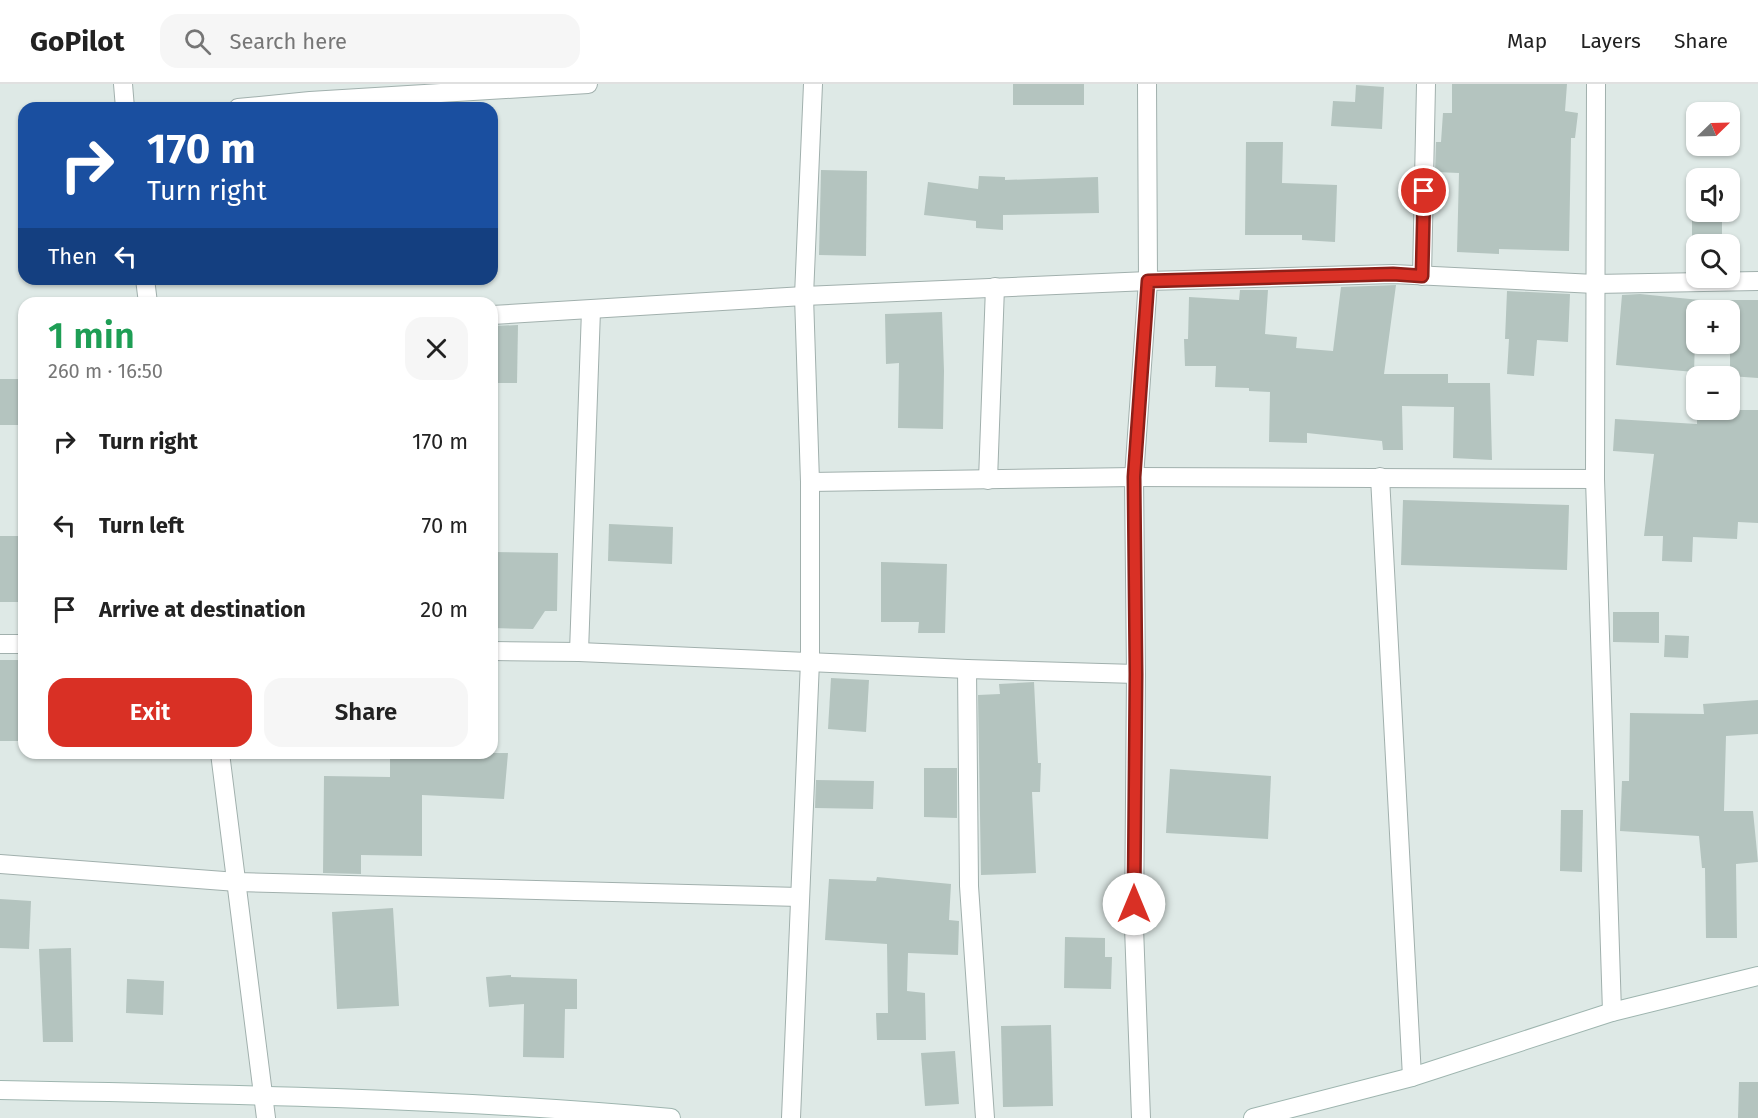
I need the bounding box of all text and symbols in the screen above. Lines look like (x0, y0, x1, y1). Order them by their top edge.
search box (160, 14, 580, 68)
text: GoPilot (30, 25, 124, 58)
icon: search (181, 25, 214, 58)
text: Search here (229, 28, 347, 55)
text: Map (1507, 28, 1547, 54)
text: Layers (1580, 28, 1641, 54)
text: Share (1674, 28, 1728, 54)
north arrow (1686, 102, 1740, 156)
map controls (1686, 102, 1740, 420)
text: 170 m (147, 124, 256, 174)
icon: right (48, 126, 126, 204)
pin (1398, 165, 1449, 216)
button: sound (1686, 168, 1740, 222)
icon: arrive (1407, 174, 1440, 207)
text: Turn right (147, 175, 267, 207)
button: search (1686, 234, 1740, 288)
icon: left (109, 240, 142, 273)
text: Then (48, 243, 97, 270)
button: + (1686, 300, 1740, 354)
text: 1 min (48, 314, 135, 358)
button: close (405, 317, 468, 380)
text: 260 m · 16:50 (48, 359, 163, 383)
button: − (1686, 366, 1740, 420)
icon: right (48, 425, 81, 458)
text: Turn right (99, 428, 198, 455)
text: 170 m (412, 428, 468, 455)
icon: left (48, 509, 81, 542)
text: Turn left (99, 512, 184, 539)
text: 70 m (422, 512, 468, 539)
icon: arrive (48, 593, 81, 626)
text: Arrive at destination (99, 596, 306, 623)
text: 20 m (420, 596, 468, 623)
button: Exit (48, 678, 252, 747)
button: Share (264, 678, 468, 747)
position arrow (1102, 872, 1166, 936)

